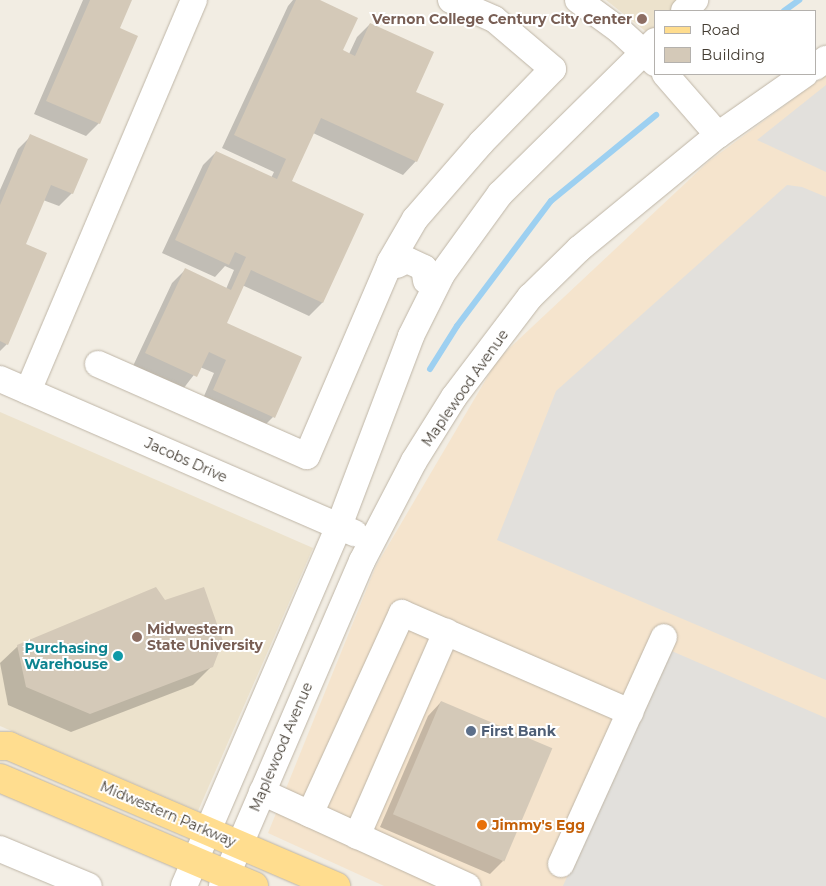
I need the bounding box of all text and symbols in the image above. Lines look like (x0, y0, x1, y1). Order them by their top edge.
legend (654, 10, 816, 75)
place label: Vernon College Century City Center (372, 11, 632, 27)
marker: Vernon College Century City Center (636, 13, 648, 25)
text: Road (701, 20, 740, 39)
text: Building (701, 45, 765, 64)
street label: Maplewood Avenue (418, 326, 512, 450)
street label: Jacobs Drive (142, 434, 230, 486)
place label: Midwestern State University (147, 621, 263, 654)
marker: Midwestern State University (131, 631, 143, 643)
place label: Purchasing Warehouse (24, 640, 108, 672)
marker: Purchasing Warehouse (112, 650, 124, 662)
street label: Maplewood Avenue (246, 680, 316, 814)
place label: First Bank (481, 723, 556, 739)
marker: First Bank (465, 725, 477, 737)
street label: Midwestern Parkway (98, 778, 238, 850)
place label: Jimmy's Egg (492, 817, 585, 833)
marker: Jimmy's Egg (476, 819, 488, 831)

